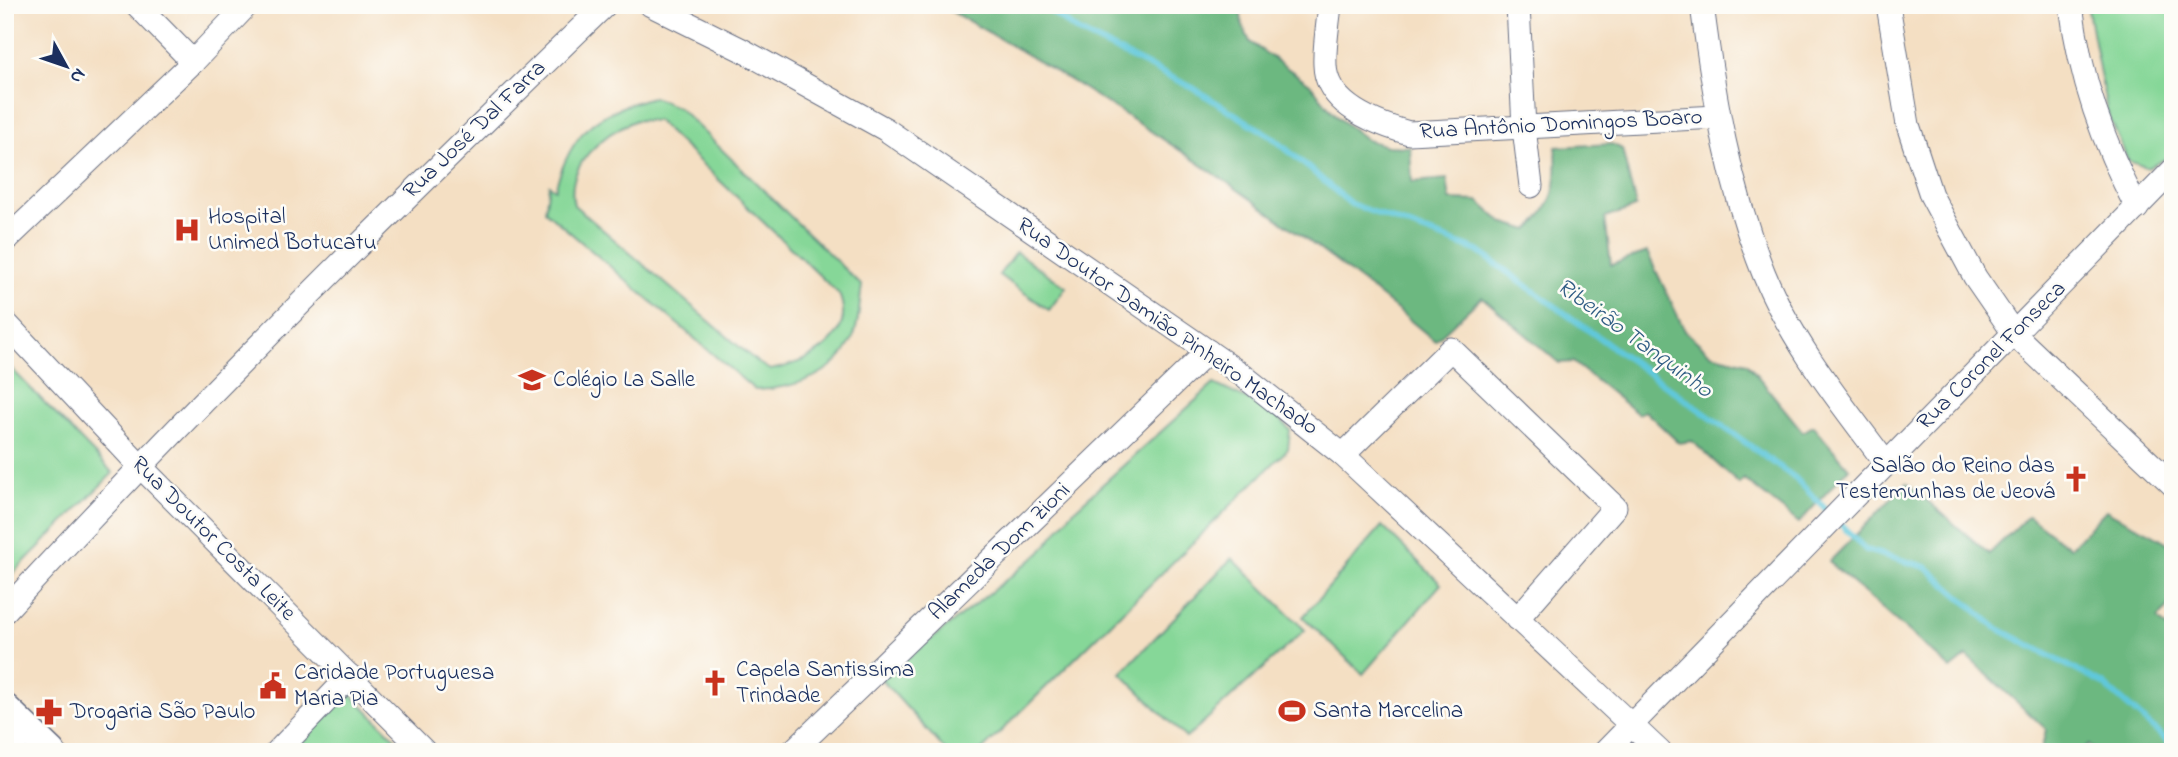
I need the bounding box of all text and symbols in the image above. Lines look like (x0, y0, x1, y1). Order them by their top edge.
north arrow (32, 32, 102, 102)
street label: Rua José Dal Farra (396, 53, 554, 207)
text: N (63, 62, 92, 89)
street label: Rua Antônio Domingos Boaro (1419, 101, 1703, 150)
place label: Hospital Unimed Botucatu (208, 201, 377, 260)
street label: Rua Doutor Damião Pinheiro Machado (1009, 210, 1325, 444)
hospital icon: Hospital Unimed Botucatu (172, 215, 202, 245)
water label: Ribeirão Tanquinho (1549, 270, 1721, 409)
street label: Rua Coronel Fonseca (1910, 274, 2074, 438)
place label: Colégio La Salle (553, 364, 696, 398)
school or university icon: Colégio La Salle (517, 365, 547, 395)
street label: Rua Doutor Costa Leite (123, 449, 304, 630)
place label: Salão do Reino das Testemunhas de Jeová (1836, 450, 2055, 509)
church icon: Salão do Reino das Testemunhas de Jeová (2061, 464, 2091, 494)
street label: Alameda Dom Zioni (921, 475, 1079, 629)
place label: Capela Santissima Trindade (736, 654, 914, 713)
place label: Caridade Portuguesa Maria Pia (294, 657, 494, 716)
church icon: Capela Santissima Trindade (700, 668, 730, 698)
public building icon: Caridade Portuguesa Maria Pia (258, 671, 288, 701)
place label: Santa Marcelina (1313, 695, 1463, 728)
place label: Drogaria São Paulo (69, 696, 256, 730)
sports icon: Santa Marcelina (1277, 696, 1307, 726)
pharmacy icon: Drogaria São Paulo (34, 697, 64, 727)

